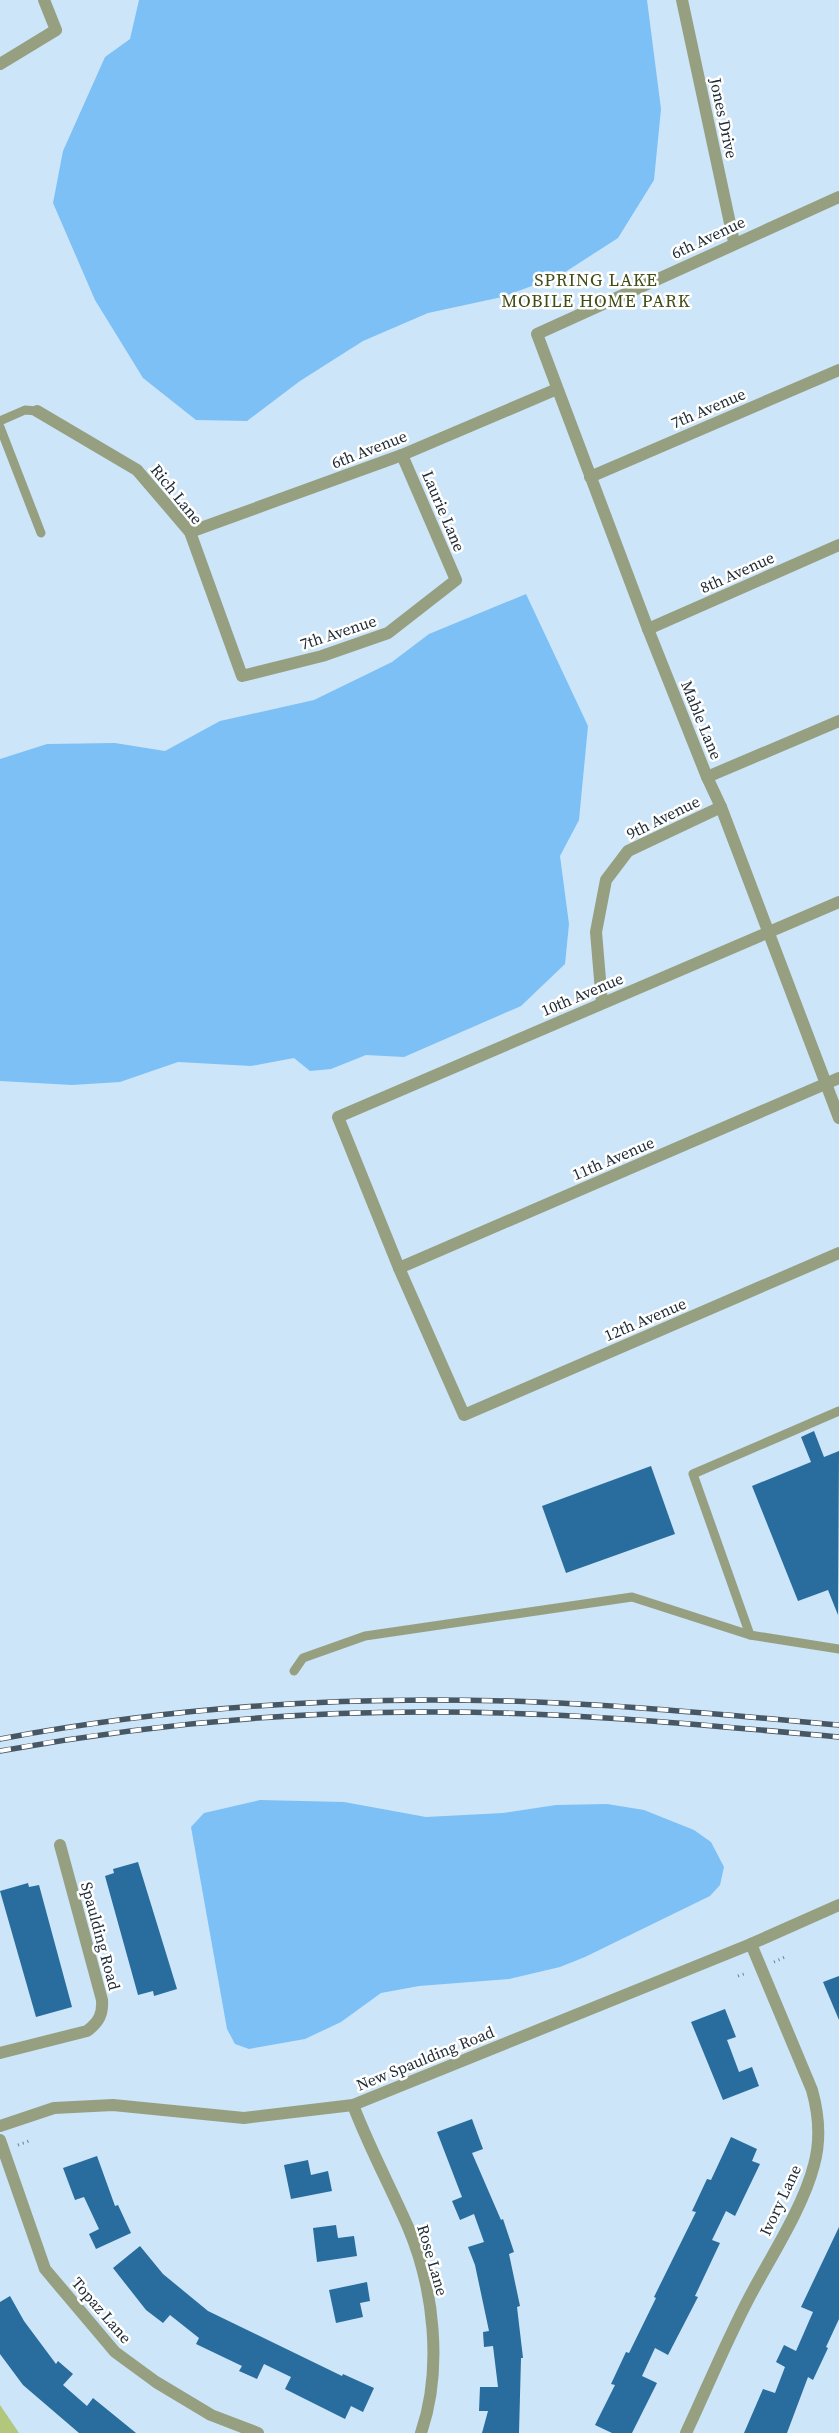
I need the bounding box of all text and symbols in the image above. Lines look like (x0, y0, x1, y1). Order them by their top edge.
street label: Jones Drive (705, 75, 743, 160)
street label: 6th Avenue (668, 210, 748, 264)
district label: SPRING LAKE MOBILE HOME PARK (501, 267, 691, 313)
street label: 7th Avenue (667, 382, 749, 434)
street label: 6th Avenue (328, 425, 410, 473)
street label: Rich Lane (146, 459, 208, 529)
street label: Laurie Lane (417, 467, 471, 555)
street label: 8th Avenue (696, 546, 778, 598)
street label: 7th Avenue (297, 609, 379, 655)
street label: Mable Lane (676, 677, 728, 763)
street label: 9th Avenue (623, 790, 703, 844)
street label: 10th Avenue (538, 967, 626, 1021)
street label: 11th Avenue (569, 1131, 657, 1185)
street label: 12th Avenue (601, 1292, 689, 1346)
street label: Spaulding Road (76, 1879, 126, 1993)
street label: New Spaulding Road (353, 2020, 497, 2096)
street label: Ivory Lane (754, 2161, 806, 2239)
street label: Rose Lane (412, 2222, 454, 2298)
street label: Topaz Lane (67, 2272, 137, 2348)

